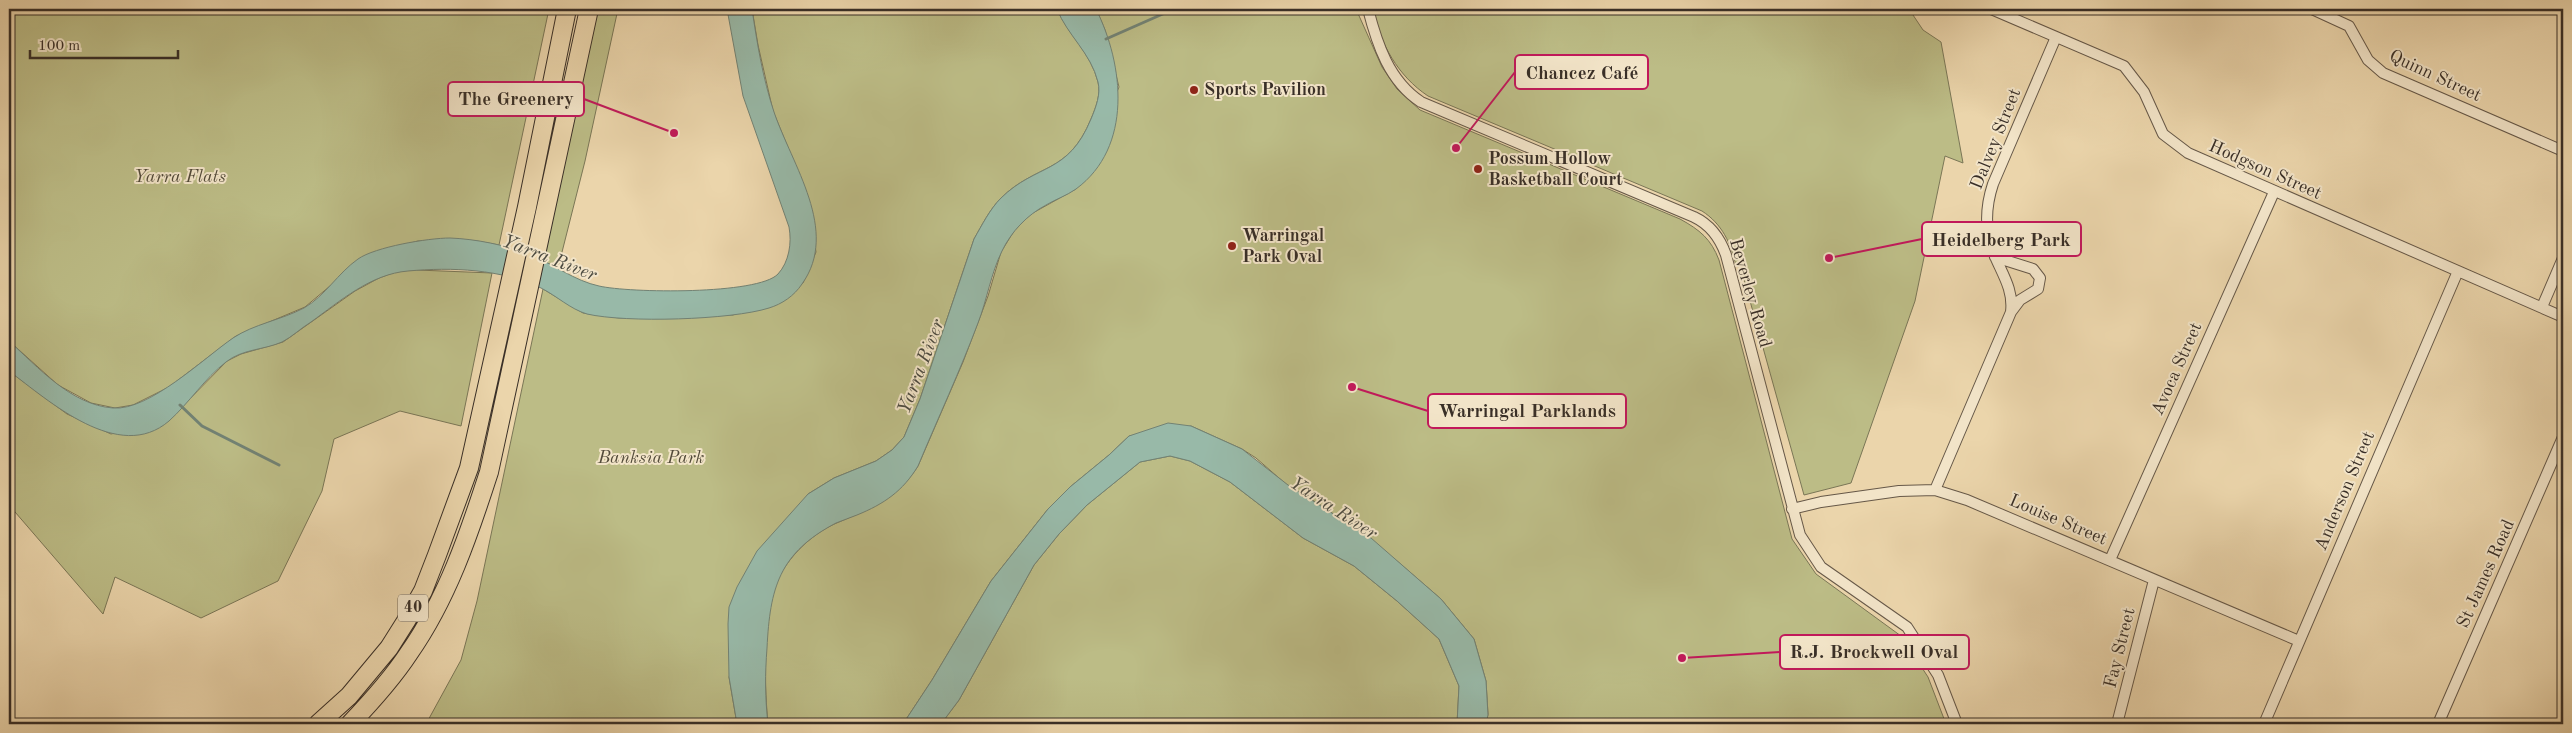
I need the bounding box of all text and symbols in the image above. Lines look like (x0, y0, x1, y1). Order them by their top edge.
scale bar (30, 28, 178, 60)
text: 100 m (38, 39, 80, 54)
street label: Quinn Street (2386, 47, 2484, 105)
callout: Chancez Café (1515, 55, 1648, 89)
text: Chancez Café (1525, 65, 1639, 84)
place label: Sports Pavilion (1204, 81, 1326, 99)
callout: The Greenery (448, 82, 584, 116)
marker: Sports Pavilion (1188, 84, 1200, 96)
street label: Dalvey Street (1968, 86, 2024, 192)
text: The Greenery (458, 91, 574, 110)
street label: Hodgson Street (2206, 137, 2324, 203)
place label: Possum Hollow Basketball Court (1488, 150, 1623, 189)
marker: Possum Hollow Basketball Court (1472, 163, 1484, 175)
park label: Yarra Flats (134, 168, 226, 186)
callout: Heidelberg Park (1922, 222, 2081, 256)
place label: Warringal Park Oval (1242, 227, 1325, 266)
water label: Yarra River (499, 232, 600, 286)
text: Heidelberg Park (1931, 232, 2071, 251)
street label: Beverley Road (1726, 236, 1774, 350)
marker: Warringal Park Oval (1226, 240, 1238, 252)
water label: Yarra River (895, 316, 949, 417)
street label: Avoca Street (2149, 320, 2205, 418)
callout: Warringal Parklands (1428, 394, 1626, 428)
text: Warringal Parklands (1438, 403, 1616, 422)
street label: Anderson Street (2312, 429, 2378, 553)
park label: Banksia Park (597, 449, 704, 467)
water label: Yarra River (1286, 474, 1381, 544)
street label: Louise Street (2006, 491, 2110, 549)
street label: St James Road (2454, 517, 2518, 631)
road number: 40 (398, 594, 428, 622)
street label: Fay Street (2101, 606, 2139, 690)
callout: R.J. Brockwell Oval (1780, 635, 1969, 669)
text: R.J. Brockwell Oval (1790, 644, 1959, 663)

